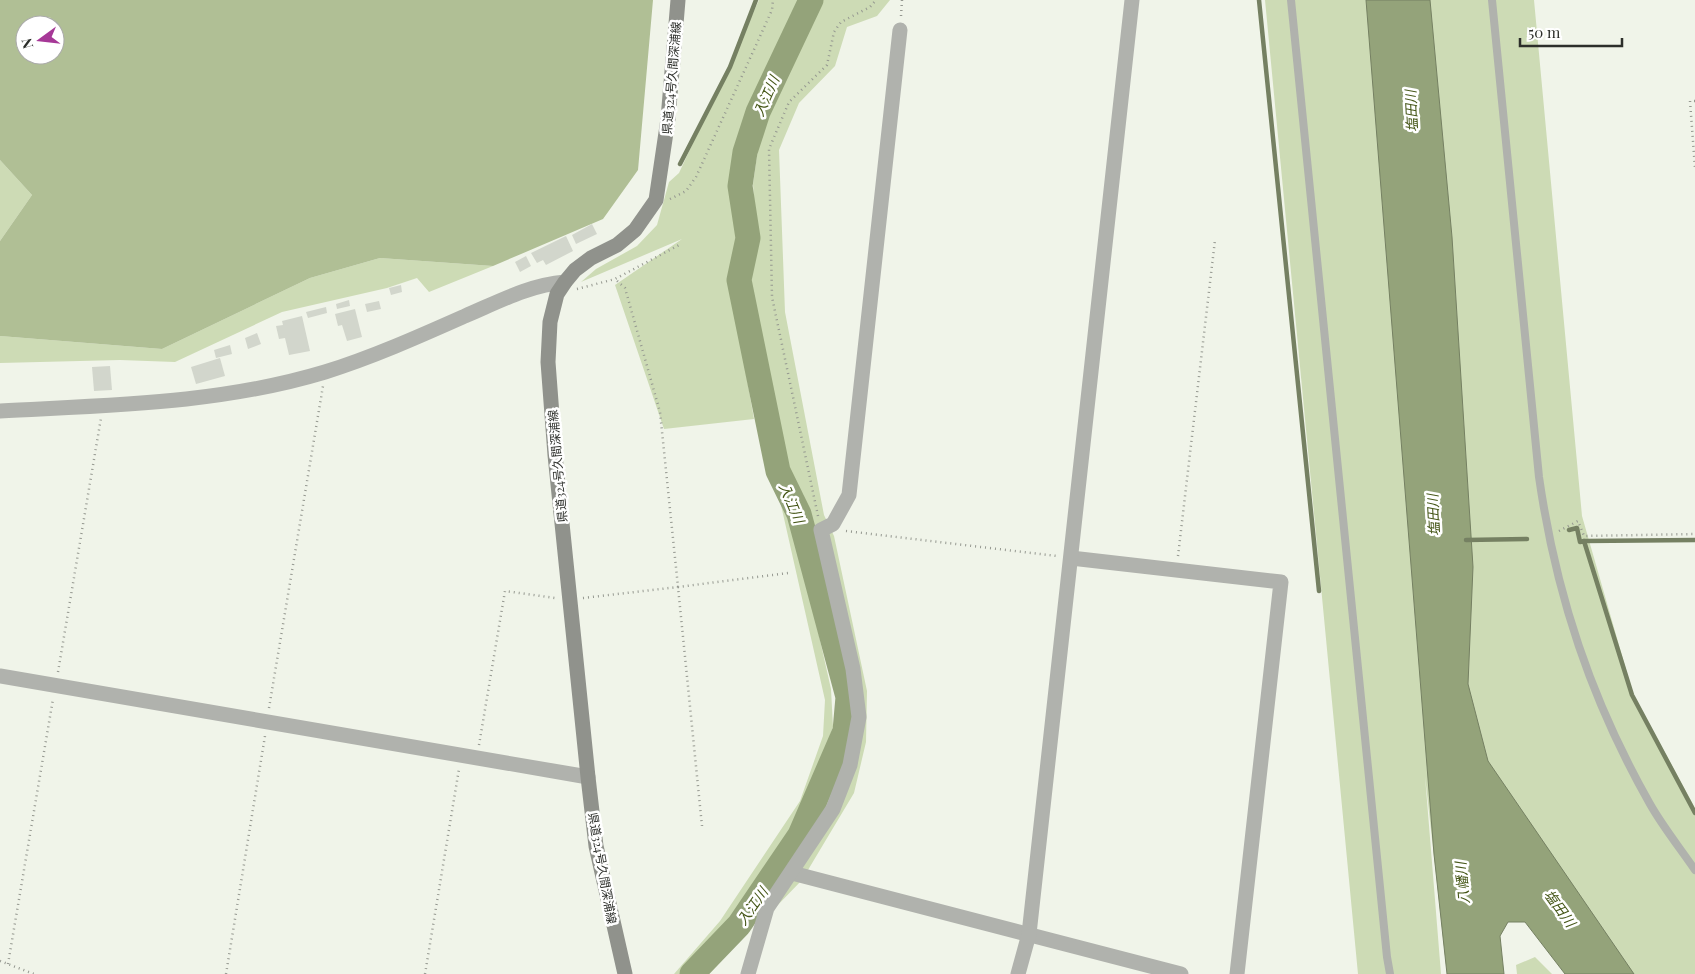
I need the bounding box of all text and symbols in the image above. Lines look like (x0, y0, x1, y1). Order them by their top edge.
north arrow (15, 15, 65, 65)
scale bar (1520, 15, 1622, 47)
street label: 県道324号久間深浦線 (658, 21, 684, 135)
text: 50 m (1528, 22, 1561, 42)
text: N (16, 36, 37, 51)
water label: 入江川 (749, 71, 784, 119)
water label: 塩田川 (1400, 88, 1422, 132)
street label: 県道324号久間深浦線 (544, 409, 570, 523)
water label: 入江川 (775, 480, 810, 528)
water label: 塩田川 (1422, 492, 1444, 536)
street label: 県道324号久間深浦線 (585, 811, 621, 925)
water label: 八幡川 (1451, 859, 1473, 905)
water label: 入江川 (732, 882, 773, 929)
water label: 塩田川 (1540, 885, 1581, 932)

